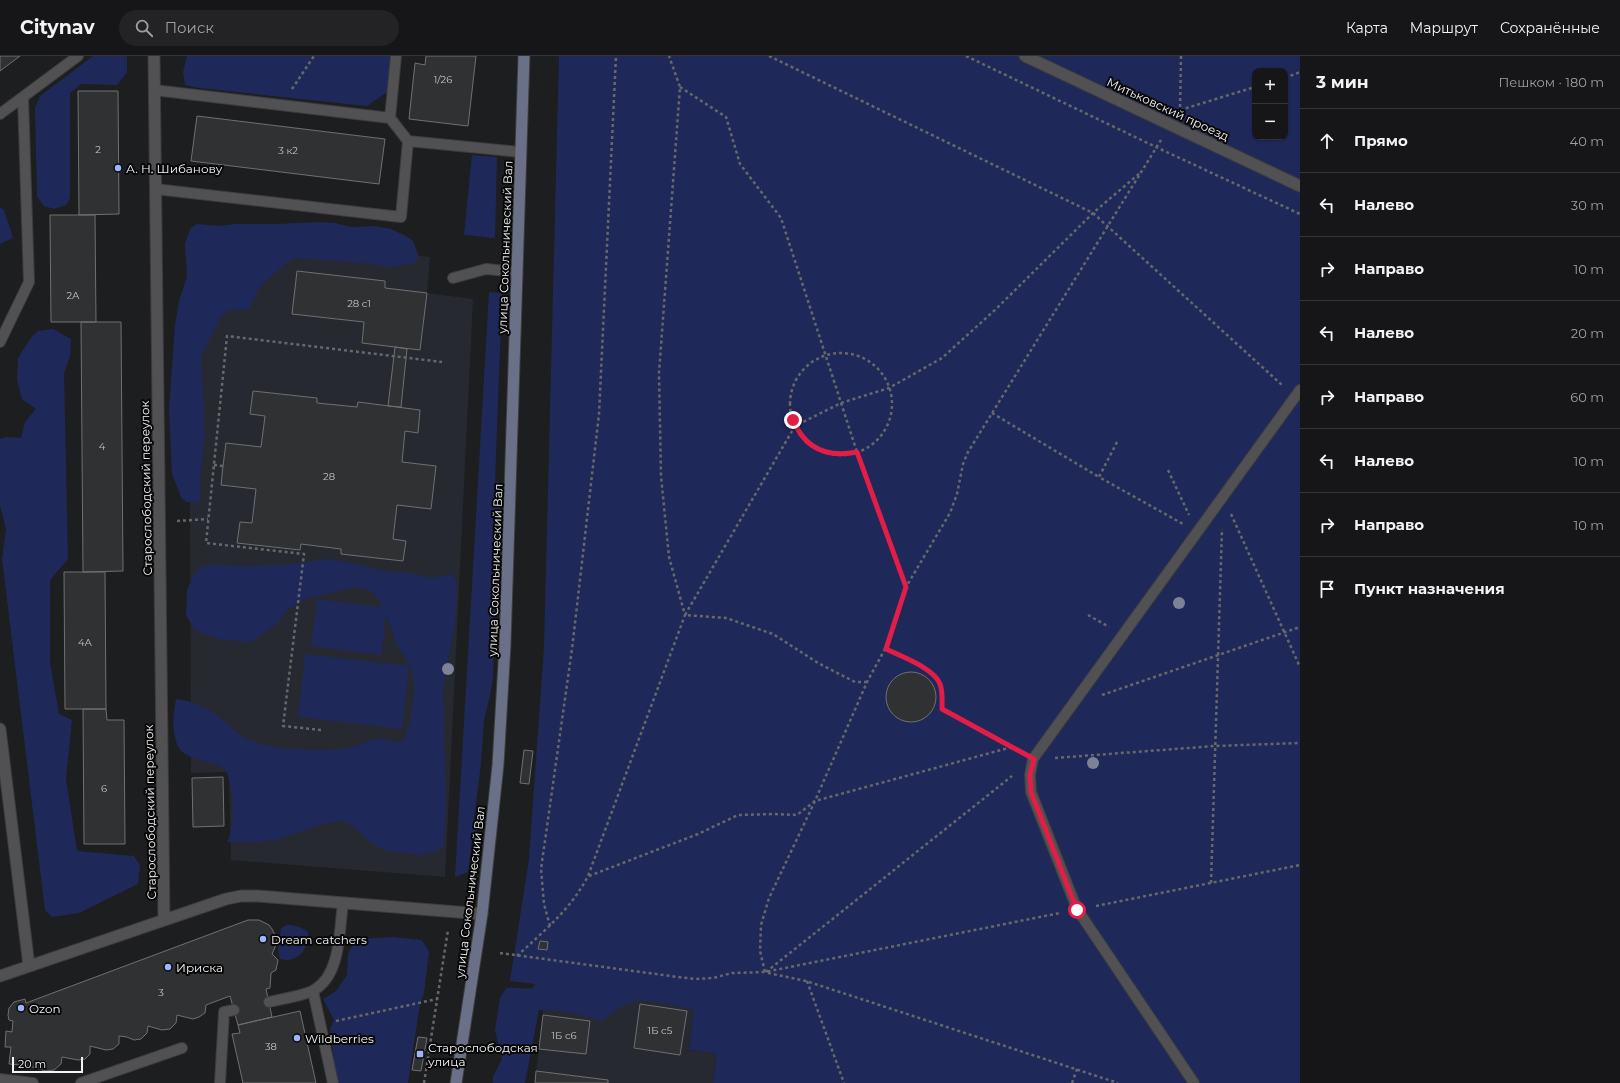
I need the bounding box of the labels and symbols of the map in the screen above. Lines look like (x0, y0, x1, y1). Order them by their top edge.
house number: 1/26 (434, 73, 452, 86)
street label: Митьковский проезд (1105, 74, 1232, 144)
house number: 2 (95, 143, 101, 156)
house number: 3 к2 (278, 144, 298, 157)
street label: улица Сокольнический Вал (494, 160, 516, 335)
place label: А. Н. Шибанову (126, 161, 223, 176)
marker: А. Н. Шибанову (113, 163, 123, 173)
house number: 2А (66, 289, 80, 302)
house number: 28 с1 (347, 297, 371, 310)
street label: Старослободский переулок (137, 400, 155, 576)
route end (784, 411, 802, 429)
house number: 4 (99, 440, 106, 453)
house number: 28 (323, 470, 335, 483)
street label: улица Сокольнический Вал (484, 483, 506, 658)
house number: 4А (78, 636, 93, 649)
street label: Старослободский переулок (141, 724, 159, 900)
house number: 6 (101, 782, 107, 795)
street label: улица Сокольнический Вал (452, 805, 488, 980)
route start (1068, 901, 1086, 919)
place label: Dream catchers (271, 932, 367, 947)
marker: Dream catchers (258, 934, 268, 944)
place label: Ириска (176, 960, 223, 975)
marker: Ириска (163, 962, 173, 972)
house number: 3 (158, 986, 164, 999)
place label: Ozon (29, 1001, 61, 1016)
marker: Ozon (16, 1003, 26, 1013)
house number: 1Б с5 (648, 1024, 673, 1037)
house number: 1Б с6 (551, 1029, 577, 1042)
place label: Wildberries (305, 1031, 374, 1046)
marker: Wildberries (292, 1033, 302, 1043)
house number: 38 (265, 1040, 277, 1053)
place label: Старослободская улица (427, 1040, 538, 1069)
marker: Старослободская улица (415, 1049, 425, 1059)
scale bar (12, 1055, 83, 1074)

